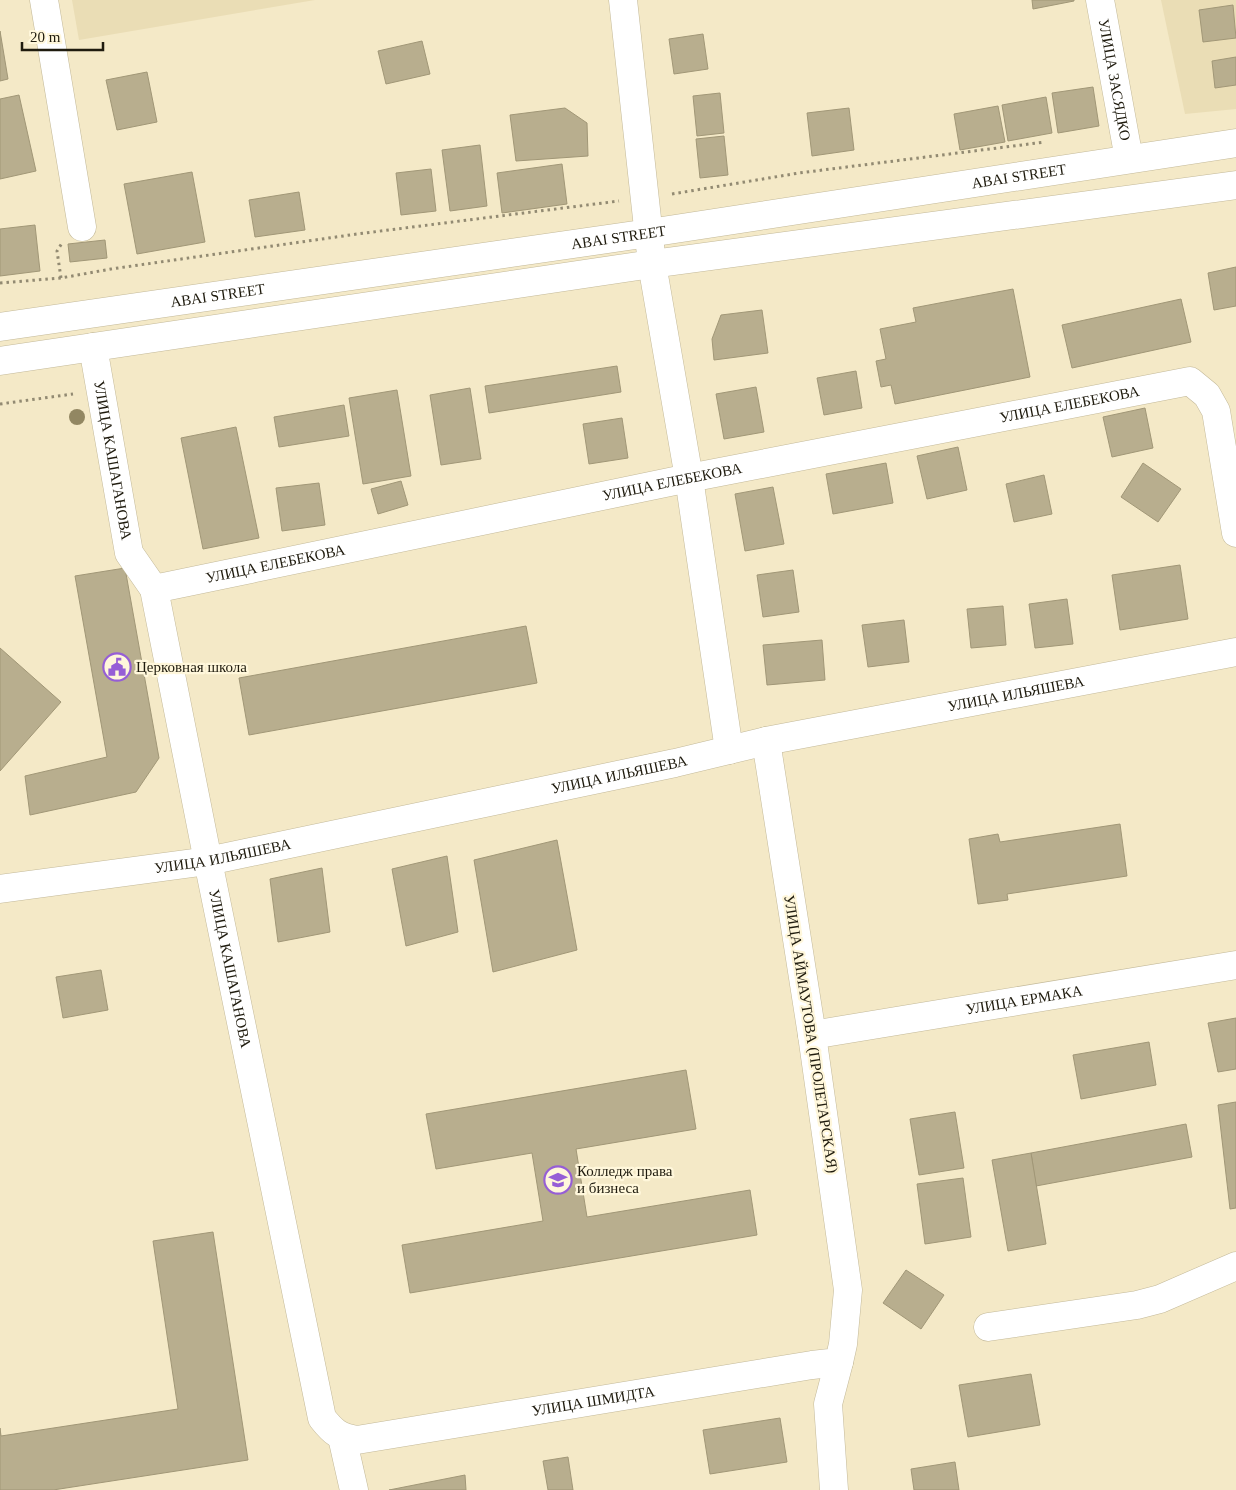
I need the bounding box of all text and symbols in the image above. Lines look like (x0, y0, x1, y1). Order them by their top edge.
street label: УЛИЦА ЗАСЯДКО (1096, 17, 1134, 142)
scale bar (22, 20, 104, 52)
text: 20 m (30, 29, 61, 45)
street label: ABAI STREET (970, 161, 1067, 191)
street label: ABAI STREET (570, 223, 667, 252)
street label: ABAI STREET (169, 281, 266, 310)
street label: УЛИЦА КАШАГАНОВА (91, 379, 135, 541)
street label: УЛИЦА ЕЛЕБЕКОВА (998, 383, 1141, 426)
street label: УЛИЦА ЕЛЕБЕКОВА (601, 460, 743, 504)
street label: УЛИЦА ЕЛЕБЕКОВА (204, 542, 347, 586)
public building icon: Церковная школа (102, 652, 132, 682)
place label: Церковная школа (136, 659, 247, 675)
street label: УЛИЦА ИЛЬЯШЕВА (946, 673, 1086, 714)
street label: УЛИЦА ИЛЬЯШЕВА (550, 752, 689, 797)
street label: УЛИЦА ИЛЬЯШЕВА (153, 836, 292, 876)
street label: УЛИЦА КАШАГАНОВА (206, 888, 254, 1049)
street label: УЛИЦА АЙМАУТОВА (ПРОЛЕТАРСКАЯ) (780, 894, 841, 1174)
street label: УЛИЦА ЕРМАКА (965, 982, 1084, 1017)
place label: Колледж права и бизнеса (577, 1163, 673, 1196)
school or university icon: Колледж права и бизнеса (543, 1165, 573, 1195)
street label: УЛИЦА ШМИДТА (531, 1383, 656, 1419)

